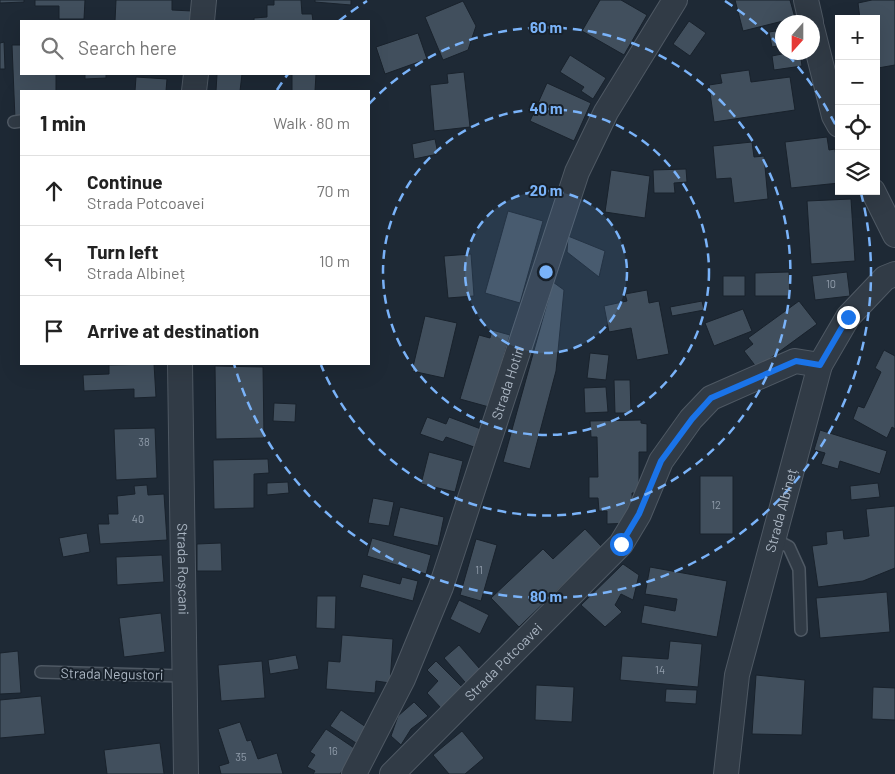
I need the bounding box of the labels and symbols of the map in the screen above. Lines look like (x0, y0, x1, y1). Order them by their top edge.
north arrow (775, 15, 820, 60)
text: 60 m (530, 18, 562, 36)
text: 40 m (529, 99, 563, 117)
text: 20 m (530, 181, 562, 199)
centre of rings (537, 263, 555, 281)
house number: 10 (826, 277, 836, 290)
route end (837, 306, 860, 329)
street label: Strada Hotin (487, 344, 527, 422)
house number: 38 (138, 435, 150, 448)
street label: Strada Albineț (761, 467, 800, 554)
house number: 12 (711, 498, 721, 511)
house number: 40 (132, 512, 144, 525)
street label: Strada Roșcani (174, 523, 193, 615)
route start (610, 533, 633, 556)
house number: 11 (475, 563, 483, 576)
text: 80 m (530, 587, 562, 605)
street label: Strada Potcoavei (461, 619, 546, 704)
house number: 14 (655, 663, 665, 676)
street label: Strada Negustori (60, 664, 164, 683)
house number: 16 (328, 744, 338, 757)
house number: 35 (235, 750, 247, 763)

